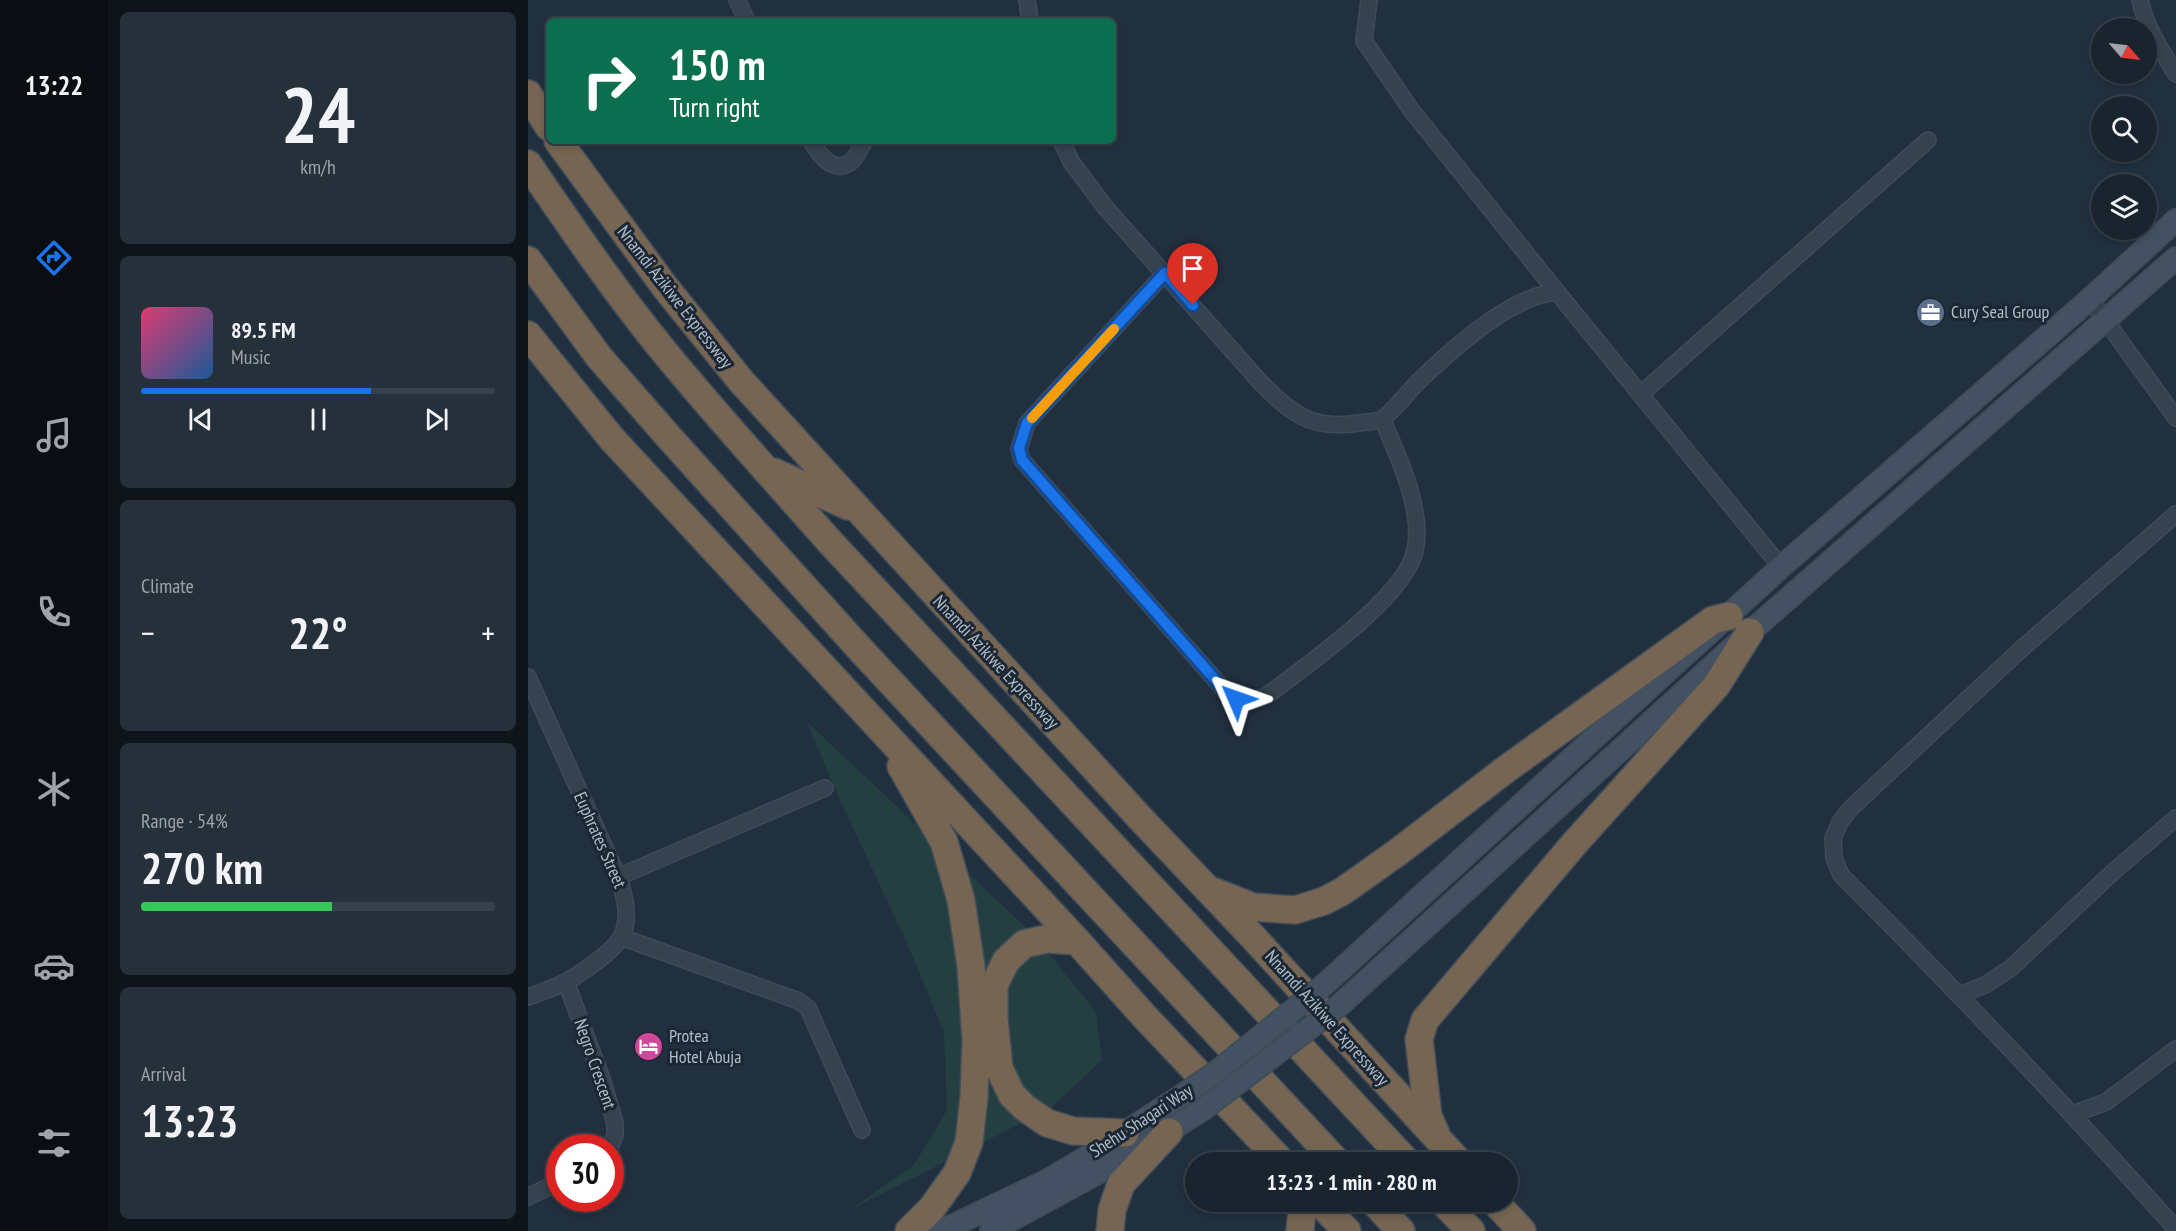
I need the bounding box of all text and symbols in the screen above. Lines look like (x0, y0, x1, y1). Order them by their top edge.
north arrow (2091, 18, 2157, 84)
map controls (2091, 18, 2157, 240)
text: 150 m (669, 37, 766, 92)
icon: right (570, 42, 648, 120)
text: 24 (281, 64, 355, 165)
text: 13:22 (25, 68, 83, 102)
text: Turn right (669, 90, 760, 124)
button: search (2091, 96, 2157, 162)
text: km/h (300, 154, 336, 180)
button: layers (2091, 174, 2157, 240)
street label: Nnamdi Azikiwe Expressway (613, 221, 738, 373)
icon: directions (33, 237, 75, 279)
pin (1167, 243, 1218, 305)
icon: arrive (1176, 252, 1209, 285)
office icon: Cury Seal Group (1914, 296, 1946, 328)
place label: Cury Seal Group (1951, 300, 2050, 323)
text: 89.5 FM (231, 316, 296, 344)
text: Music (231, 344, 271, 370)
icon: previous (184, 403, 217, 436)
icon: pause (302, 403, 335, 436)
icon: next (420, 403, 453, 436)
icon: music (33, 414, 75, 456)
text: Climate (141, 573, 194, 599)
street label: Nnamdi Azikiwe Expressway (928, 590, 1065, 734)
icon: phone (33, 591, 75, 633)
text: 22° (288, 603, 348, 661)
text: − (141, 611, 155, 654)
text: + (481, 611, 495, 654)
position arrow (1204, 667, 1268, 731)
icon: climate (33, 768, 75, 810)
street label: Euphrates Street (569, 788, 632, 891)
text: Range · 54% (141, 808, 228, 834)
text: 270 km (141, 838, 263, 896)
icon: car (33, 945, 75, 987)
street label: Nnamdi Azikiwe Expressway (1260, 945, 1395, 1090)
street label: Negro Crescent (569, 1016, 622, 1112)
place label: Protea Hotel Abuja (669, 1024, 741, 1068)
hotel icon: Protea Hotel Abuja (632, 1030, 664, 1062)
text: Arrival (141, 1061, 186, 1087)
street label: Shehu Shagari Way (1085, 1079, 1197, 1162)
text: 13:23 (141, 1091, 238, 1149)
icon: filters (33, 1122, 75, 1164)
speed limit sign: 30 (546, 1134, 624, 1212)
text: 13:23 · 1 min · 280 m (1266, 1168, 1437, 1196)

